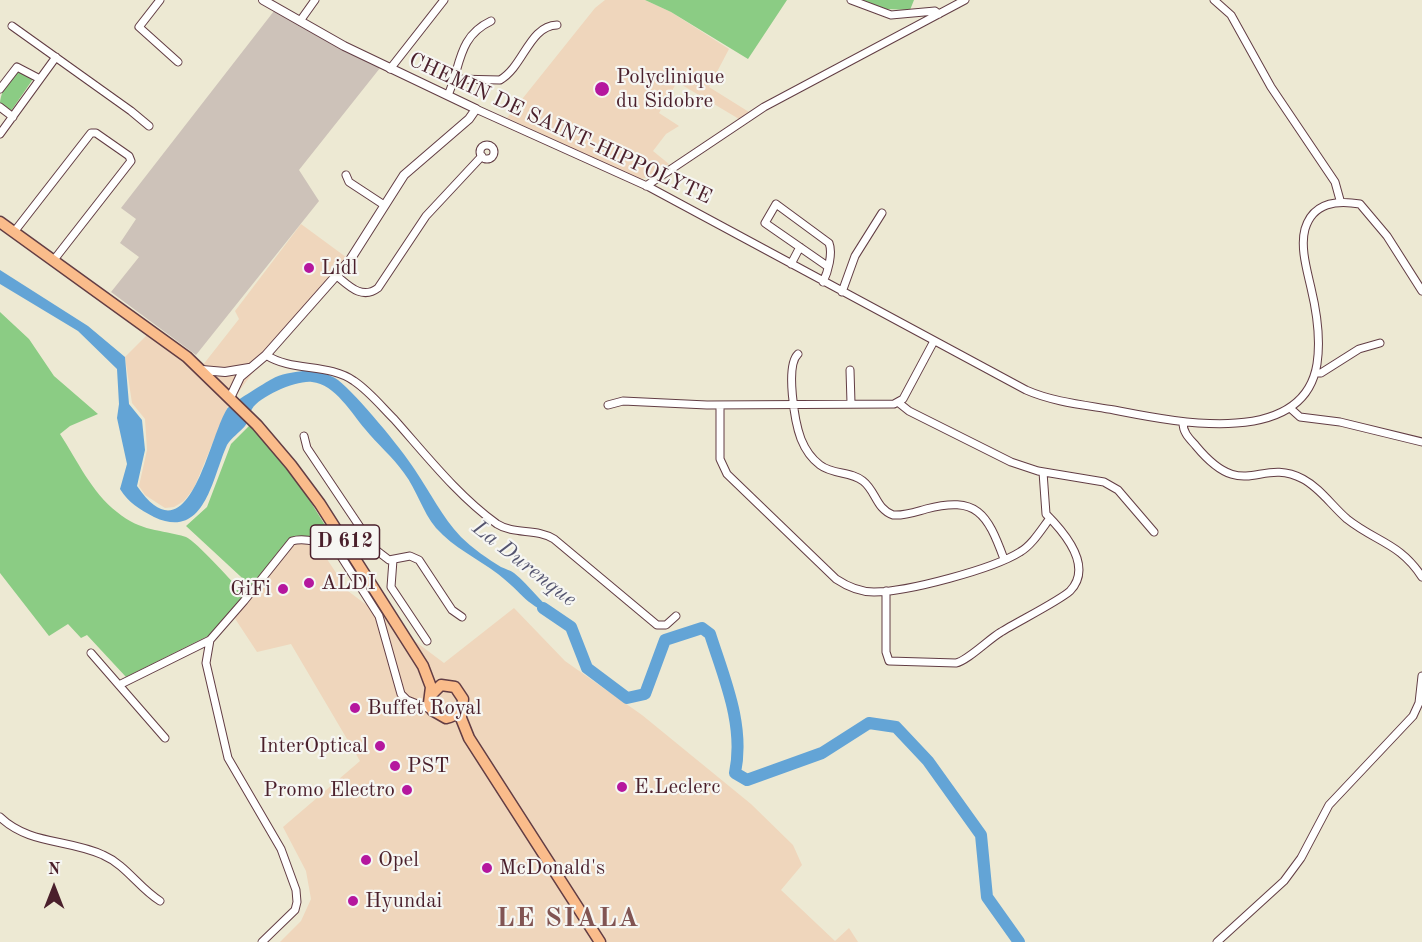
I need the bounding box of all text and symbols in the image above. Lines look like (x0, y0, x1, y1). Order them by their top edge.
street label: CHEMIN DE SAINT-HIPPOLYTE (405, 48, 715, 210)
place label: Polyclinique du Sidobre (616, 64, 724, 114)
marker: Polyclinique du Sidobre (593, 80, 611, 98)
place label: Lidl (321, 255, 357, 281)
marker: Lidl (302, 261, 316, 275)
water label: La Durenque (467, 515, 581, 613)
road number: D 612 (310, 525, 380, 559)
place label: ALDI (321, 570, 376, 596)
place label: GiFi (230, 576, 271, 602)
marker: ALDI (302, 576, 316, 590)
marker: GiFi (276, 582, 290, 596)
place label: Buffet Royal (367, 695, 481, 721)
marker: Buffet Royal (348, 701, 362, 715)
place label: InterOptical (259, 733, 368, 759)
marker: InterOptical (373, 739, 387, 753)
place label: PST (407, 753, 449, 779)
marker: PST (388, 759, 402, 773)
place label: E.Leclerc (634, 774, 720, 800)
place label: Promo Electro (263, 777, 395, 803)
marker: E.Leclerc (615, 780, 629, 794)
marker: Promo Electro (400, 783, 414, 797)
place label: Opel (378, 847, 419, 873)
marker: Opel (359, 853, 373, 867)
place label: McDonald's (499, 855, 605, 881)
north arrow (24, 858, 84, 918)
marker: McDonald's (480, 861, 494, 875)
text: N (48, 862, 60, 878)
place label: Hyundai (365, 888, 442, 914)
marker: Hyundai (346, 894, 360, 908)
district label: LE SIALA (496, 903, 640, 935)

